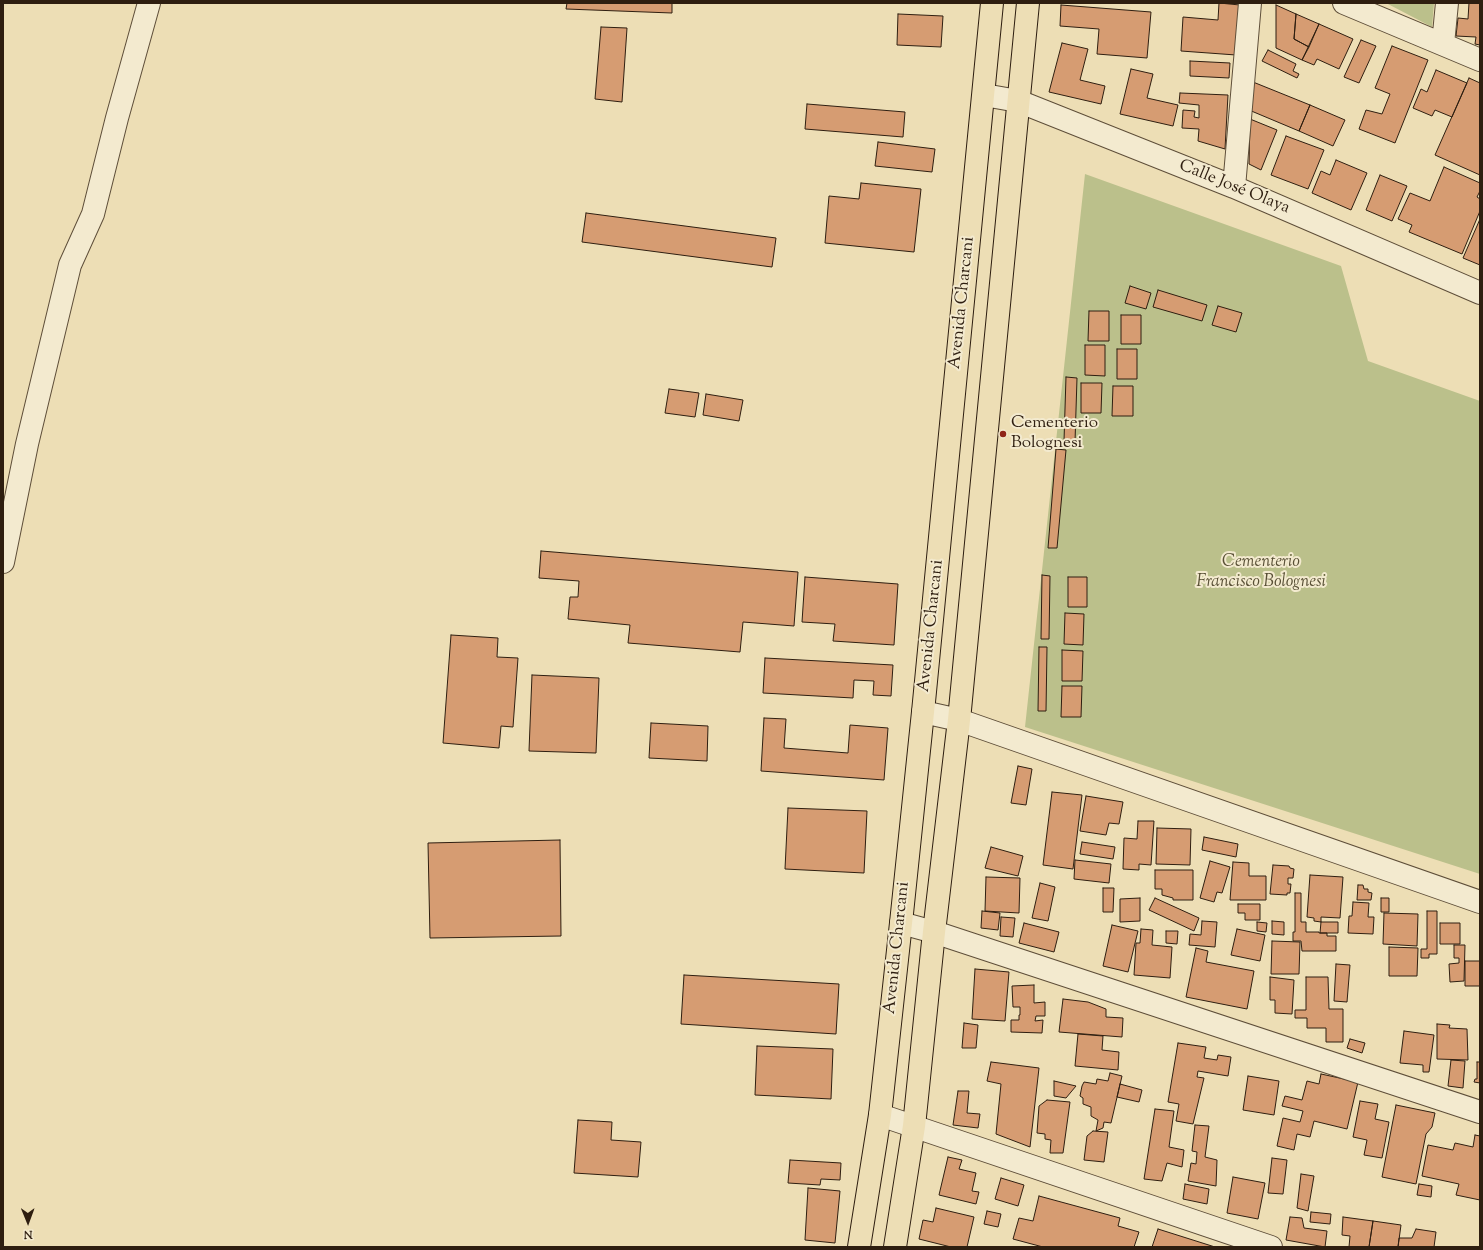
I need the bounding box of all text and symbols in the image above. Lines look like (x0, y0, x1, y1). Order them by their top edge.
street label: Calle José Olaya (1176, 156, 1292, 220)
street label: Avenida Charcani (946, 236, 980, 370)
place label: Cementerio Bolognesi (1011, 414, 1098, 454)
marker: Cementerio Bolognesi (998, 429, 1008, 439)
park label: Cementerio Francisco Bolognesi (1196, 553, 1326, 593)
street label: Avenida Charcani (915, 559, 949, 693)
street label: Avenida Charcani (881, 881, 915, 1015)
north arrow (8, 1202, 48, 1242)
text: N (24, 1226, 33, 1242)

